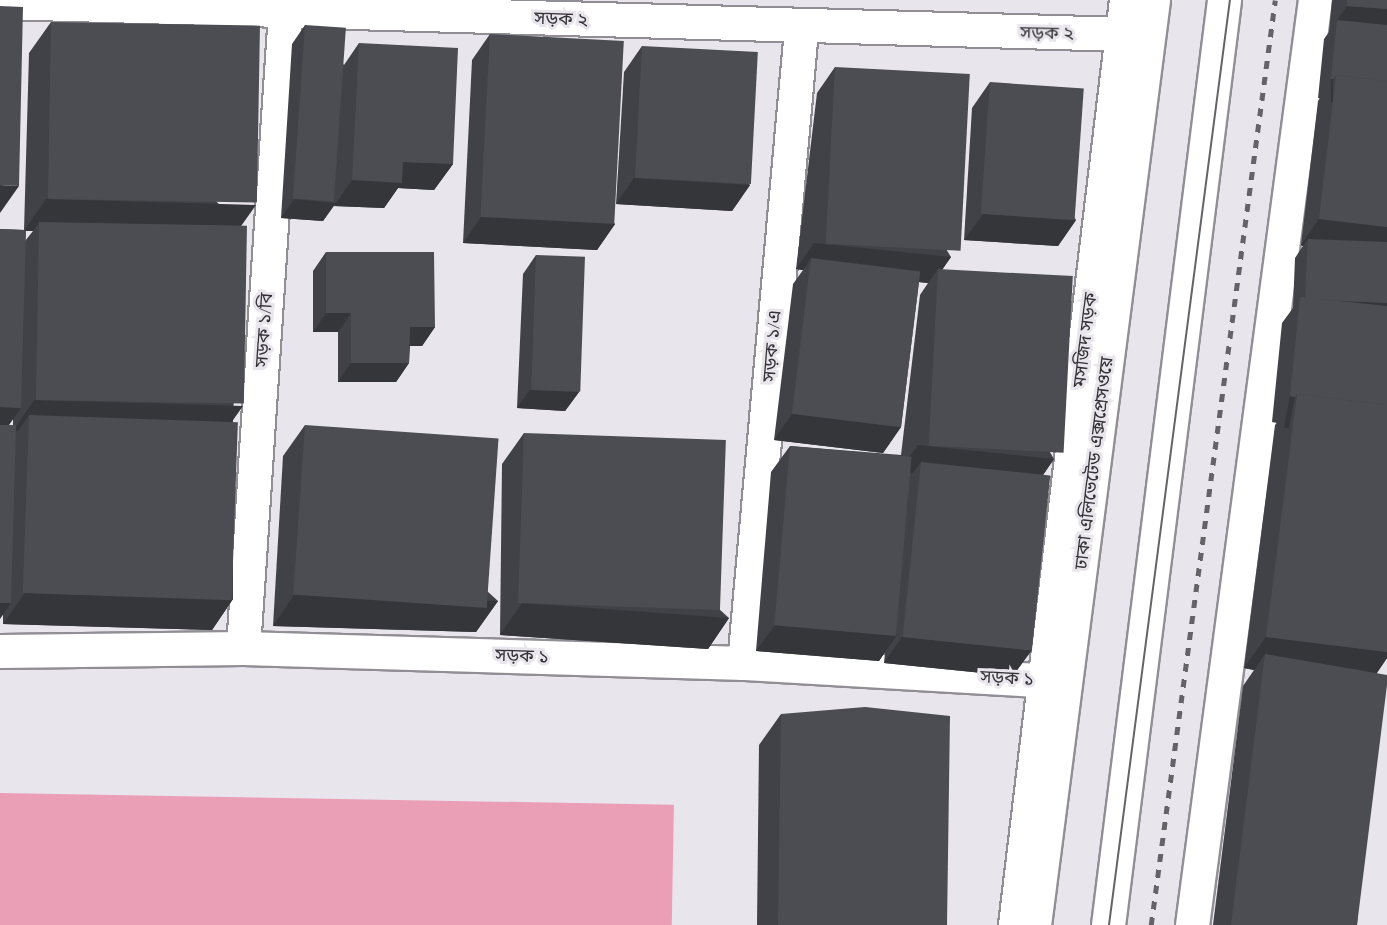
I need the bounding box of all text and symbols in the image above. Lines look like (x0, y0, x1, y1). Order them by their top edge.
street label: সড়ক ২ (534, 7, 588, 31)
street label: সড়ক ২ (1020, 22, 1074, 44)
street label: মসজিদ সড়ক (1068, 291, 1102, 389)
street label: সড়ক ১/বি (251, 292, 277, 368)
street label: সড়ক ১/এ (758, 309, 786, 383)
street label: ঢাকা এলিভেটেড এক্সপ্রেসওয়ে (1070, 355, 1118, 571)
street label: সড়ক ১ (495, 644, 549, 668)
street label: সড়ক ১ (980, 666, 1034, 690)

